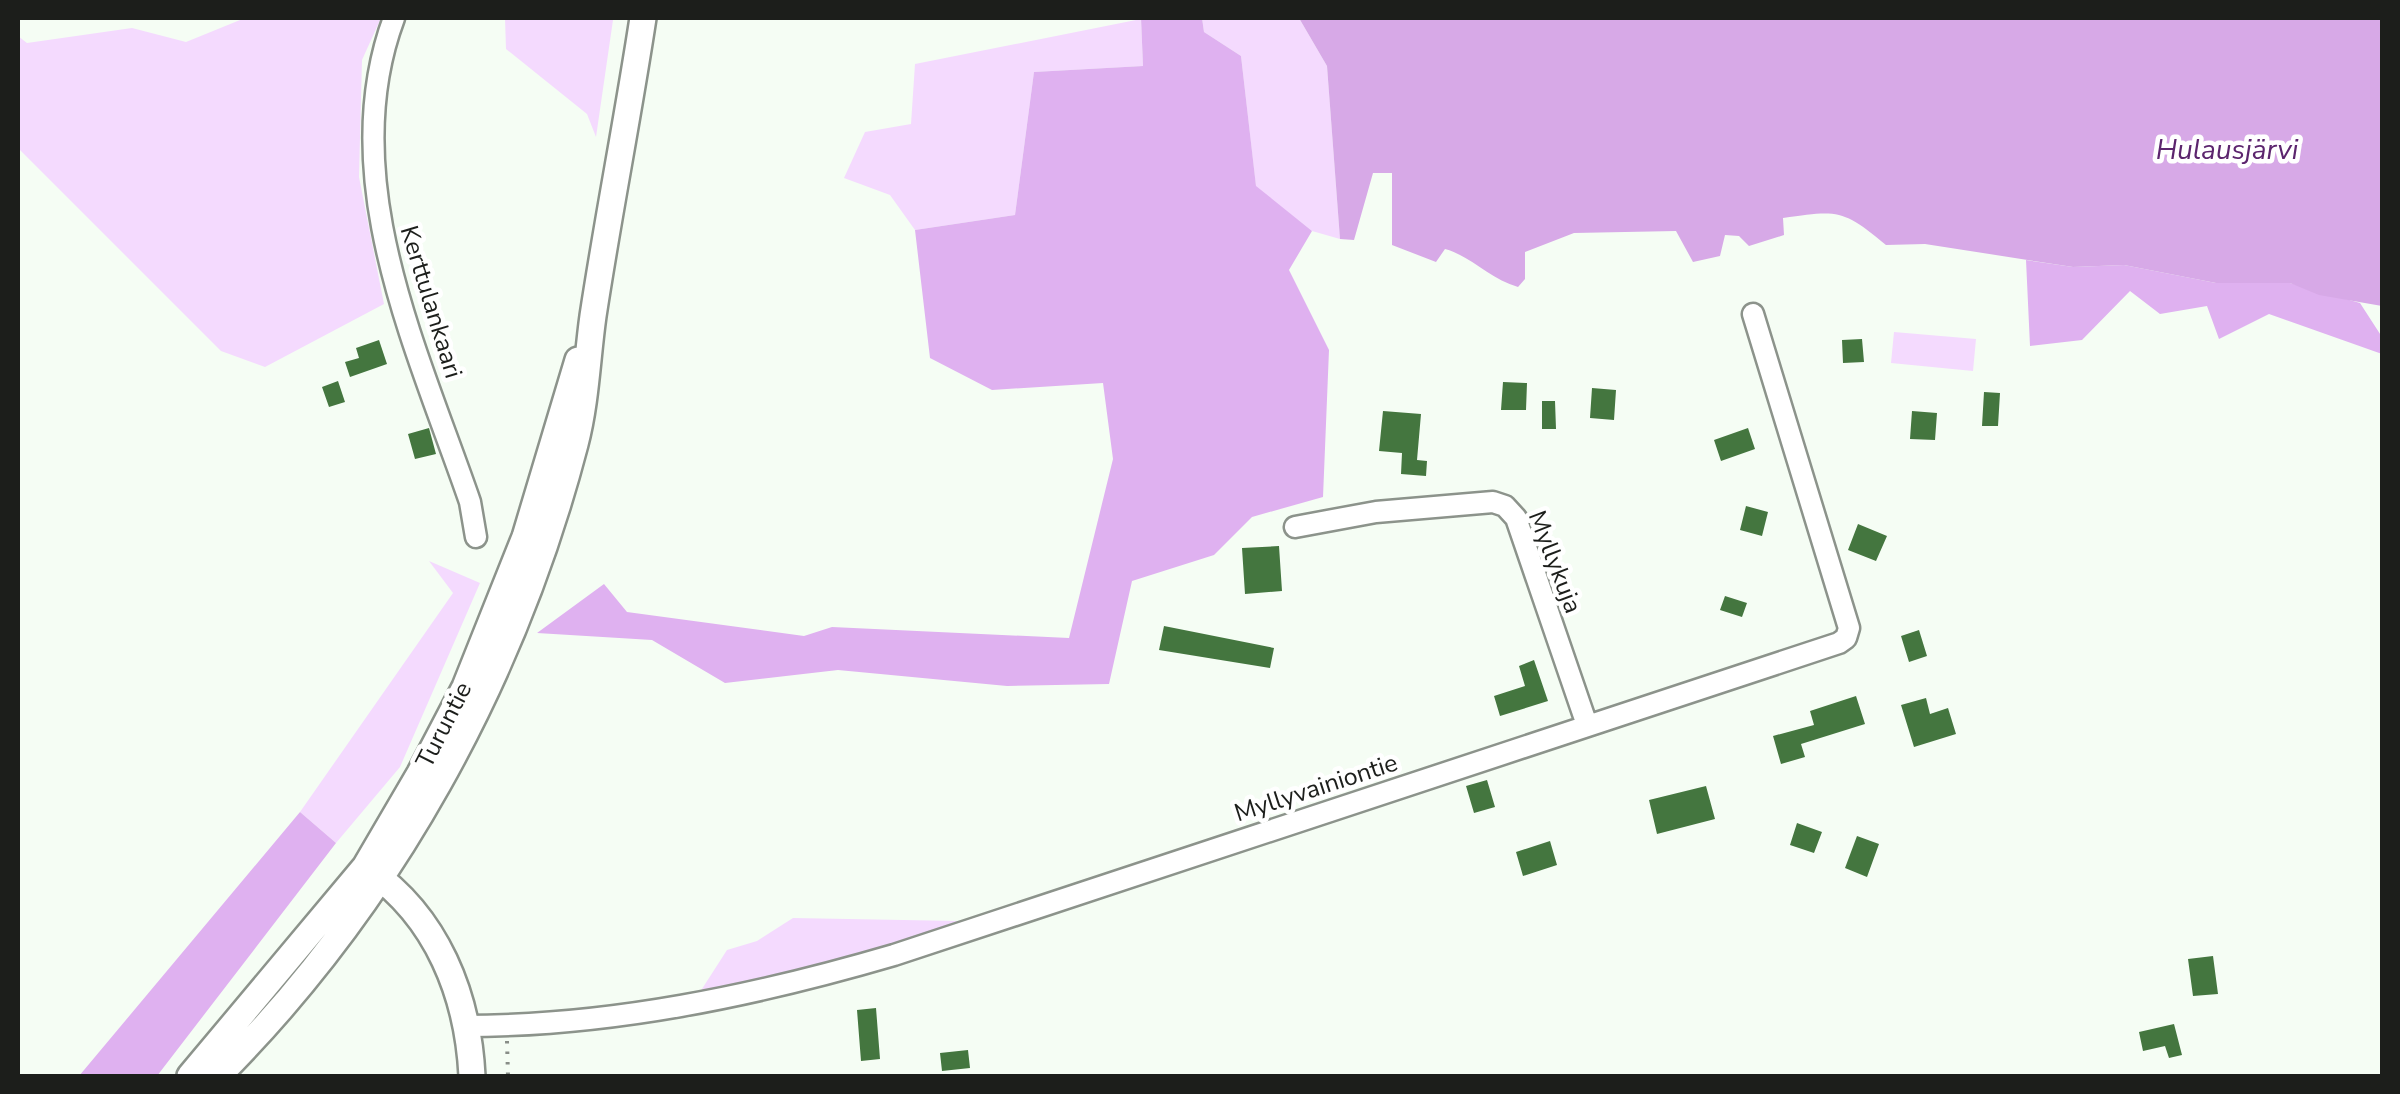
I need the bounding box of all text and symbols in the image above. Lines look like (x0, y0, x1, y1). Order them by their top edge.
water label: Hulausjärvi (2156, 131, 2299, 169)
street label: Kerttulankaari (392, 222, 470, 382)
street label: Myllykuja (1520, 506, 1590, 618)
street label: Turuntie (408, 676, 480, 774)
street label: Myllyvainiontie (1230, 746, 1402, 830)

